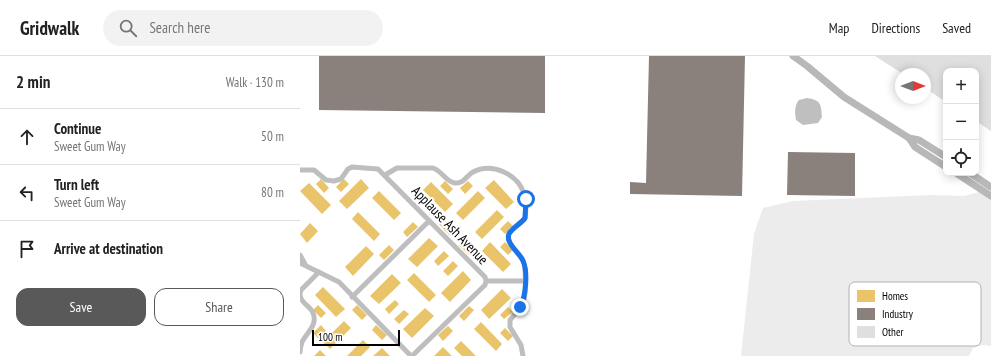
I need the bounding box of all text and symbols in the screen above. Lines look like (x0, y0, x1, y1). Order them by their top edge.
search box (103, 10, 383, 46)
text: Gridwalk (20, 16, 79, 40)
icon: search (117, 17, 139, 39)
text: Search here (149, 18, 210, 37)
text: Map (829, 19, 849, 37)
text: Directions (871, 19, 920, 37)
text: Saved (942, 19, 971, 37)
north arrow (895, 68, 931, 104)
map controls (943, 68, 979, 176)
button: + (943, 68, 979, 104)
text: 2 min (16, 71, 50, 93)
text: Walk · 130 m (226, 74, 284, 91)
button: − (943, 104, 979, 140)
text: Continue (54, 119, 101, 138)
icon: ahead (16, 126, 38, 148)
text: 50 m (261, 128, 284, 145)
text: Sweet Gum Way (54, 138, 126, 155)
button: locate (943, 140, 979, 176)
text: Turn left (54, 175, 99, 194)
icon: left (16, 182, 38, 204)
street label: Applause Ash Avenue (408, 182, 492, 268)
text: 80 m (261, 184, 284, 201)
route start (517, 190, 535, 208)
text: Sweet Gum Way (54, 194, 126, 211)
icon: arrive (16, 238, 38, 260)
text: Arrive at destination (54, 239, 163, 258)
legend (849, 282, 981, 346)
button: Save (16, 288, 146, 326)
button: Share (154, 288, 284, 326)
text: Homes (882, 289, 908, 303)
route end (511, 298, 529, 316)
text: Industry (882, 307, 914, 321)
text: Other (882, 325, 903, 339)
scale bar (312, 328, 400, 347)
text: 100 m (318, 330, 342, 344)

